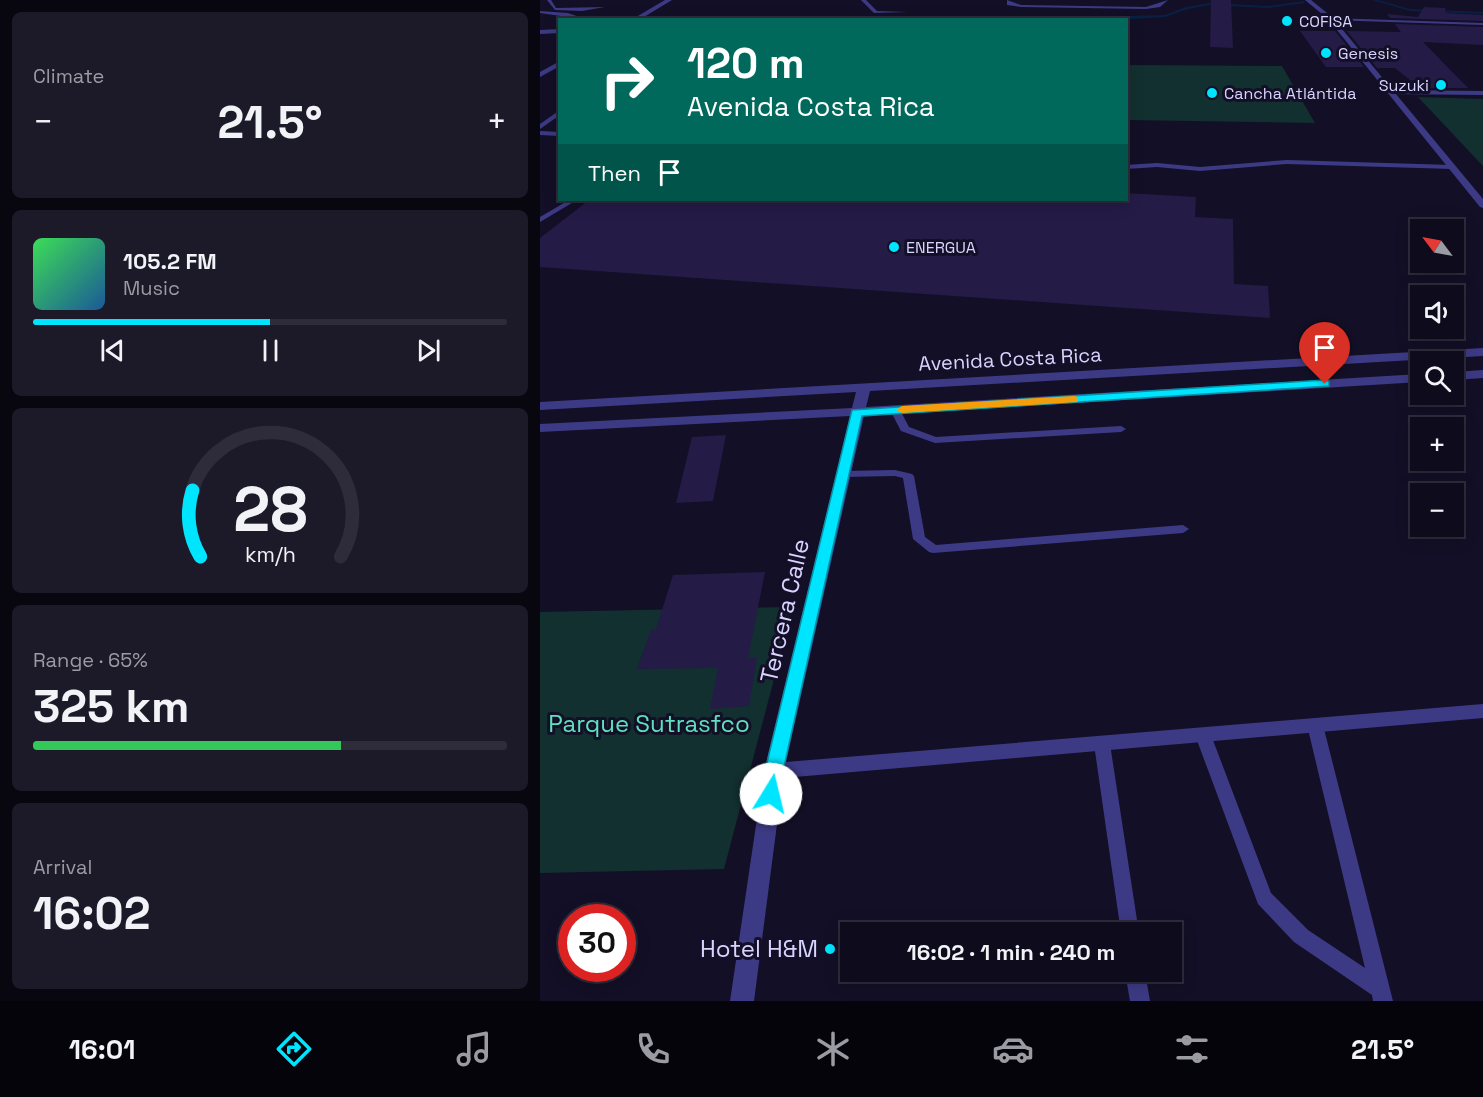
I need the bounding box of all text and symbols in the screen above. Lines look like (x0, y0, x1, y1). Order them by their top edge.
place label: COFISA (1299, 11, 1352, 32)
marker: COFISA (1280, 14, 1294, 28)
text: 120 m (687, 37, 805, 90)
icon: right (588, 42, 666, 120)
place label: Genesis (1338, 43, 1398, 64)
marker: Genesis (1319, 46, 1333, 60)
text: Climate (33, 63, 104, 89)
place label: Suzuki (1379, 75, 1429, 96)
marker: Suzuki (1434, 78, 1448, 92)
place label: Cancha Atlántida (1224, 83, 1356, 104)
marker: Cancha Atlántida (1205, 86, 1219, 100)
text: Avenida Costa Rica (687, 89, 935, 124)
text: 21.5° (217, 94, 323, 151)
text: − (33, 101, 53, 143)
text: + (487, 101, 507, 143)
icon: arrive (653, 156, 686, 189)
text: Then (588, 159, 641, 187)
north arrow (1410, 219, 1464, 273)
map controls (1410, 219, 1464, 537)
place label: ENERGUA (906, 237, 976, 258)
marker: ENERGUA (887, 240, 901, 254)
text: 105.2 FM (123, 247, 217, 275)
text: Music (123, 275, 180, 301)
button: sound (1410, 285, 1464, 339)
pin (1299, 322, 1350, 384)
icon: arrive (1308, 331, 1341, 364)
icon: previous (96, 334, 129, 367)
icon: pause (254, 334, 287, 367)
icon: next (412, 334, 445, 367)
street label: Avenida Costa Rica (918, 341, 1102, 377)
button: search (1410, 351, 1464, 405)
button: + (1410, 417, 1464, 471)
text: 28 (233, 471, 307, 550)
button: − (1410, 483, 1464, 537)
street label: Tercera Calle (753, 536, 816, 686)
text: km/h (244, 542, 296, 569)
text: Range · 65% (33, 647, 148, 673)
text: 325 km (33, 678, 189, 735)
park label: Parque Sutrasfco (548, 708, 750, 739)
position arrow (739, 762, 803, 826)
text: Arrival (33, 854, 92, 880)
text: 16:02 (33, 885, 150, 942)
speed limit sign: 30 (558, 904, 636, 982)
place label: Hotel H&M (700, 933, 818, 964)
text: 16:02 · 1 min · 240 m (907, 938, 1115, 966)
marker: Hotel H&M (823, 942, 837, 956)
icon: directions (273, 1028, 315, 1070)
icon: music (453, 1028, 495, 1070)
icon: phone (632, 1028, 674, 1070)
icon: climate (812, 1028, 854, 1070)
icon: car (992, 1028, 1034, 1070)
icon: filters (1171, 1028, 1213, 1070)
text: 16:01 (69, 1032, 135, 1067)
text: 21.5° (1351, 1032, 1414, 1067)

